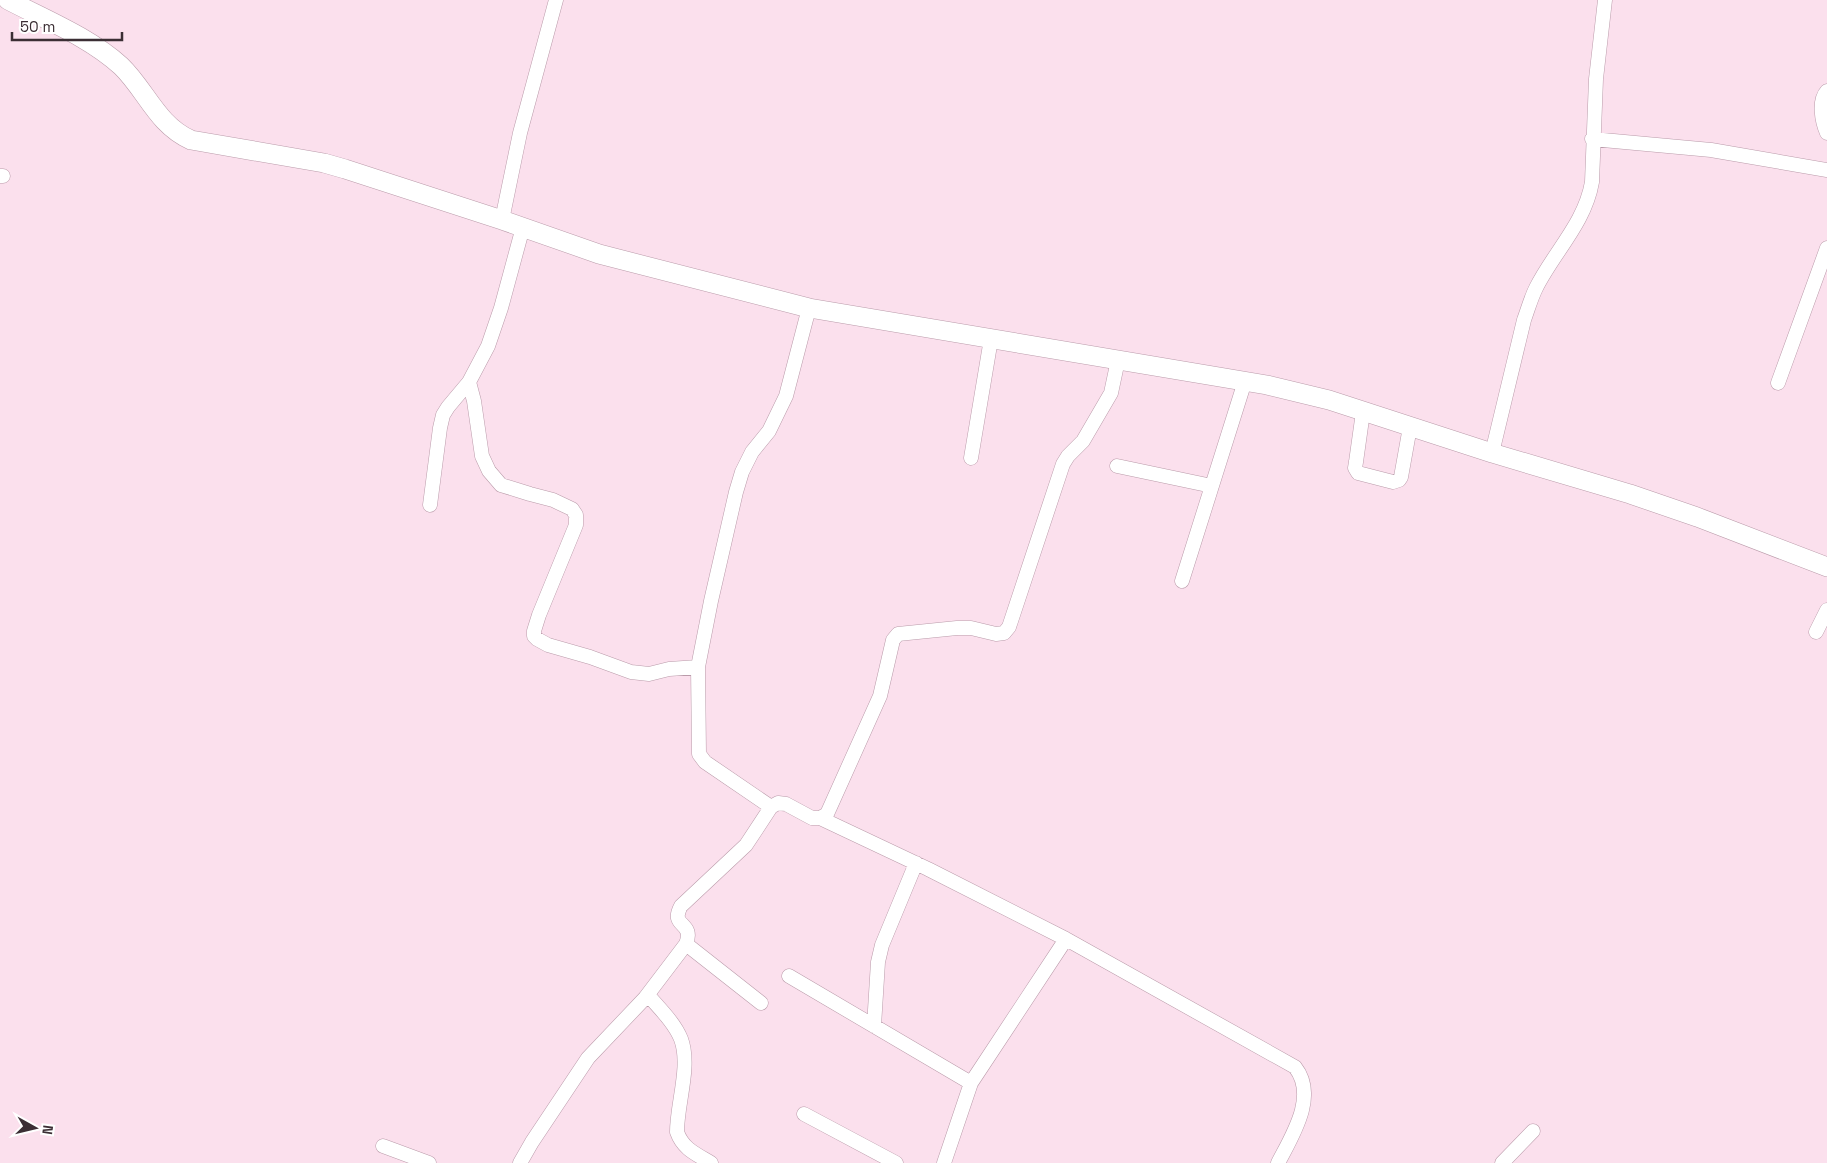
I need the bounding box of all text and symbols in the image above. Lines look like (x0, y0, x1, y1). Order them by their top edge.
scale bar (12, 10, 122, 42)
text: 50 m (20, 17, 55, 36)
north arrow (10, 1103, 60, 1153)
text: N (38, 1124, 57, 1136)

